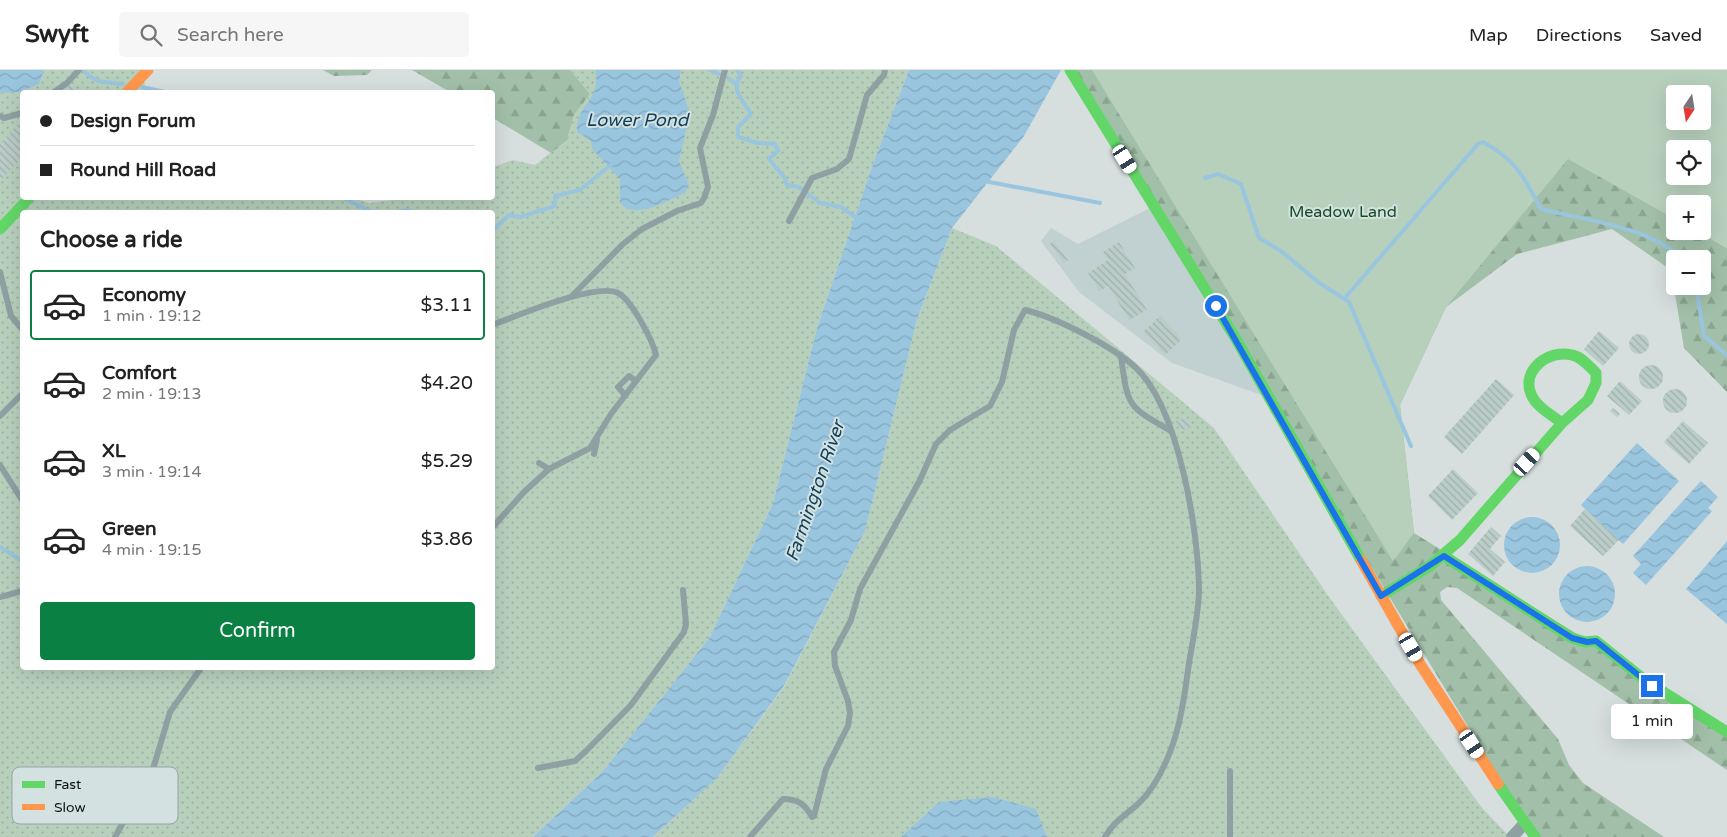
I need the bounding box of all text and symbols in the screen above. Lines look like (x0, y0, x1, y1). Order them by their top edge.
search box (119, 12, 469, 57)
text: Swyft (25, 20, 89, 49)
icon: search (137, 21, 165, 49)
text: Search here (177, 24, 284, 46)
text: Map (1469, 24, 1508, 46)
text: Directions (1536, 24, 1622, 46)
text: Saved (1650, 24, 1702, 46)
north arrow (1666, 85, 1711, 130)
map controls (1666, 85, 1711, 295)
water label: Lower Pond (586, 109, 691, 131)
text: Design Forum (70, 110, 196, 132)
button: locate (1666, 140, 1711, 185)
car (1110, 142, 1139, 176)
text: Round Hill Road (70, 159, 216, 181)
button: + (1666, 195, 1711, 240)
park label: Meadow Land (1289, 202, 1397, 222)
text: Choose a ride (40, 227, 183, 253)
button: − (1666, 250, 1711, 295)
icon: car (42, 283, 87, 328)
text: Economy (102, 284, 186, 306)
text: $3.11 (421, 294, 473, 316)
route start (1205, 295, 1227, 317)
text: 1 min · 19:12 (102, 306, 201, 326)
icon: car (42, 361, 87, 406)
text: Comfort (102, 362, 176, 384)
text: $4.20 (421, 372, 473, 394)
text: 2 min · 19:13 (102, 384, 201, 404)
water label: Farmington River (781, 416, 850, 564)
icon: car (42, 439, 87, 484)
text: XL (102, 440, 126, 462)
car (1511, 446, 1542, 478)
text: $5.29 (421, 450, 473, 472)
text: 3 min · 19:14 (102, 462, 201, 482)
icon: car (42, 517, 87, 562)
text: Green (102, 518, 156, 540)
text: $3.86 (421, 528, 473, 550)
text: 4 min · 19:15 (102, 540, 201, 560)
button: Confirm (40, 602, 475, 660)
car (1397, 630, 1424, 664)
route end (1641, 675, 1663, 697)
callout: 1 min (1611, 704, 1693, 738)
text: 1 min (1631, 711, 1673, 731)
car (1457, 727, 1486, 761)
legend (12, 767, 178, 824)
text: Fast (54, 776, 82, 793)
text: Slow (54, 799, 86, 816)

